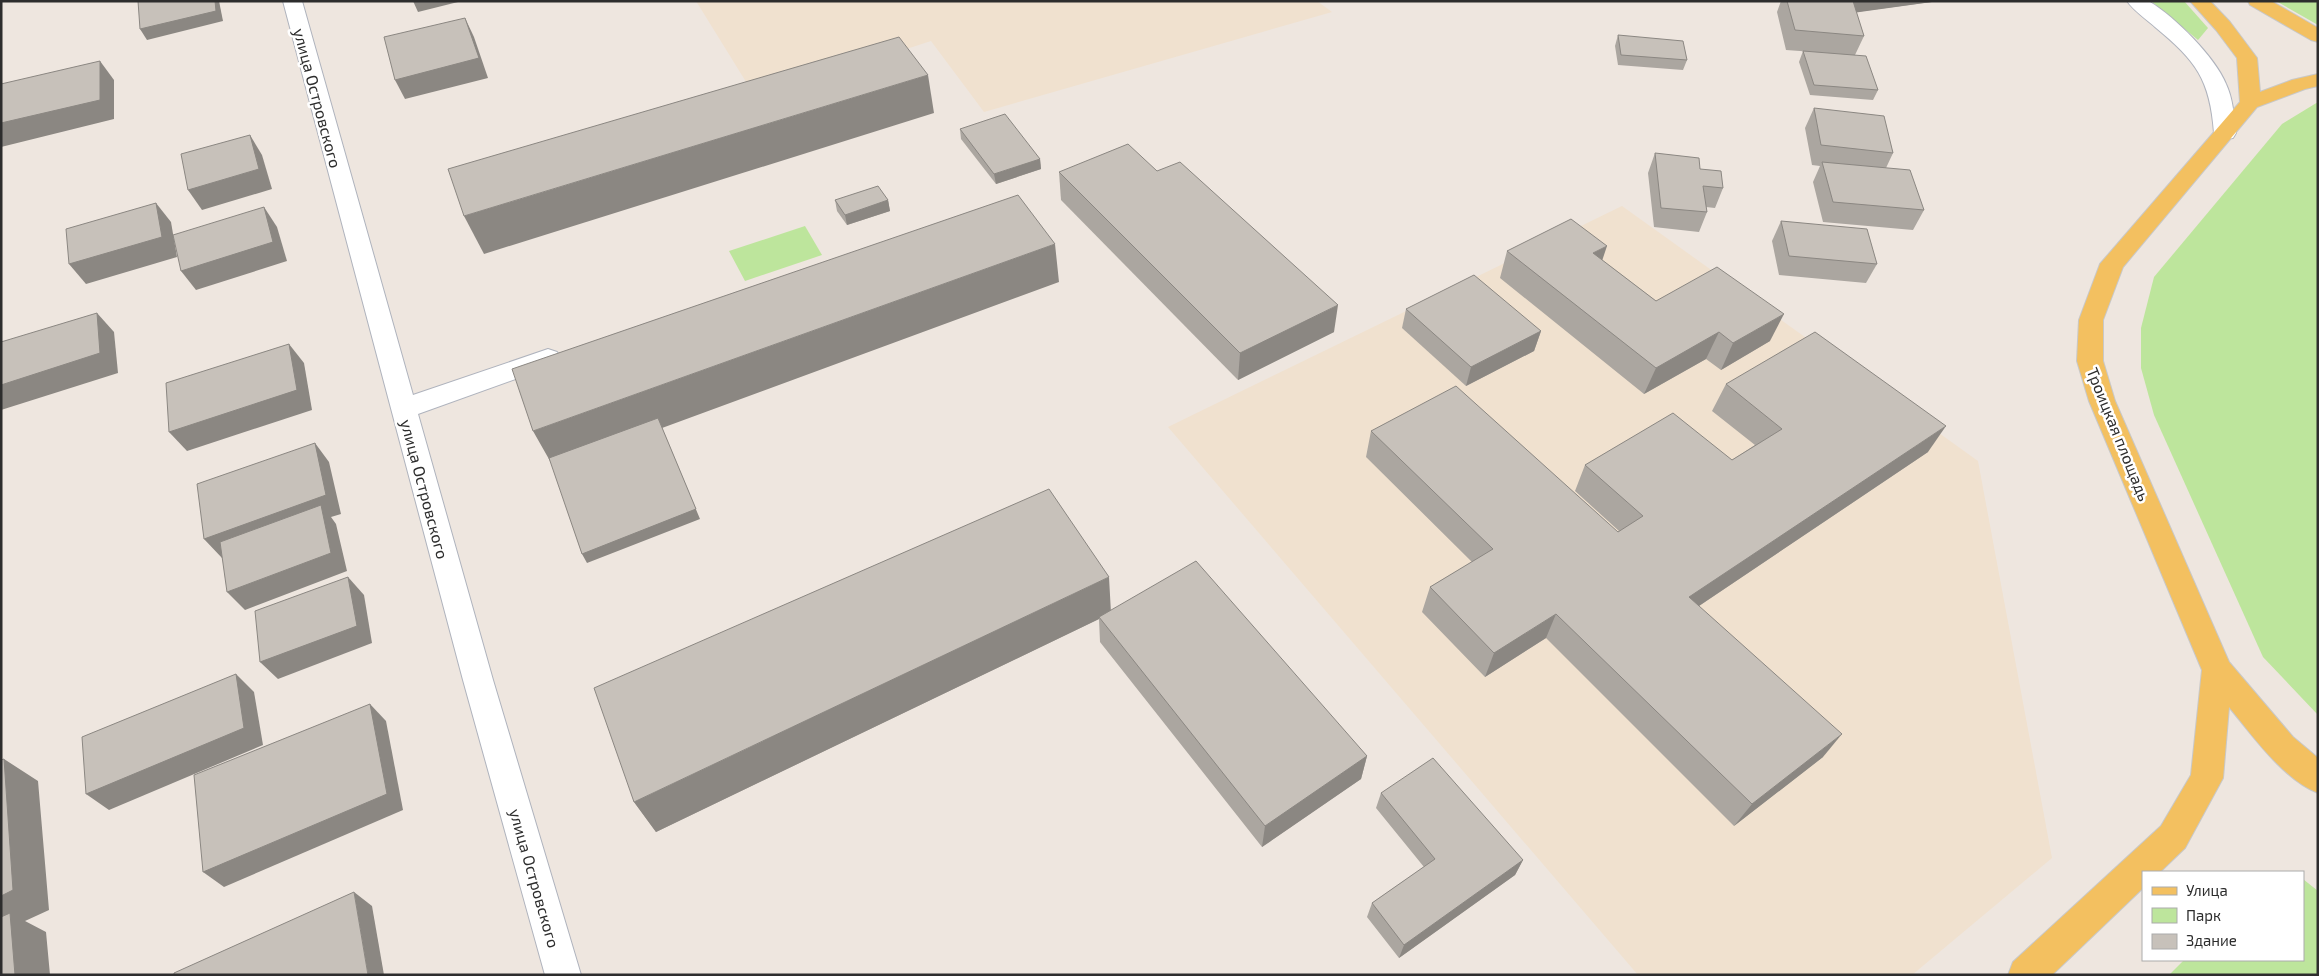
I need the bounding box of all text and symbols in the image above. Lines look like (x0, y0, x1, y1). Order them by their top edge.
street label: улица Островского (289, 26, 346, 170)
street label: Троицкая площадь (2084, 365, 2154, 503)
street label: улица Островского (396, 417, 453, 561)
street label: улица Островского (505, 806, 564, 950)
legend (2142, 871, 2304, 961)
text: Улица (2186, 881, 2228, 899)
text: Парк (2186, 906, 2221, 924)
text: Здание (2186, 931, 2237, 949)

